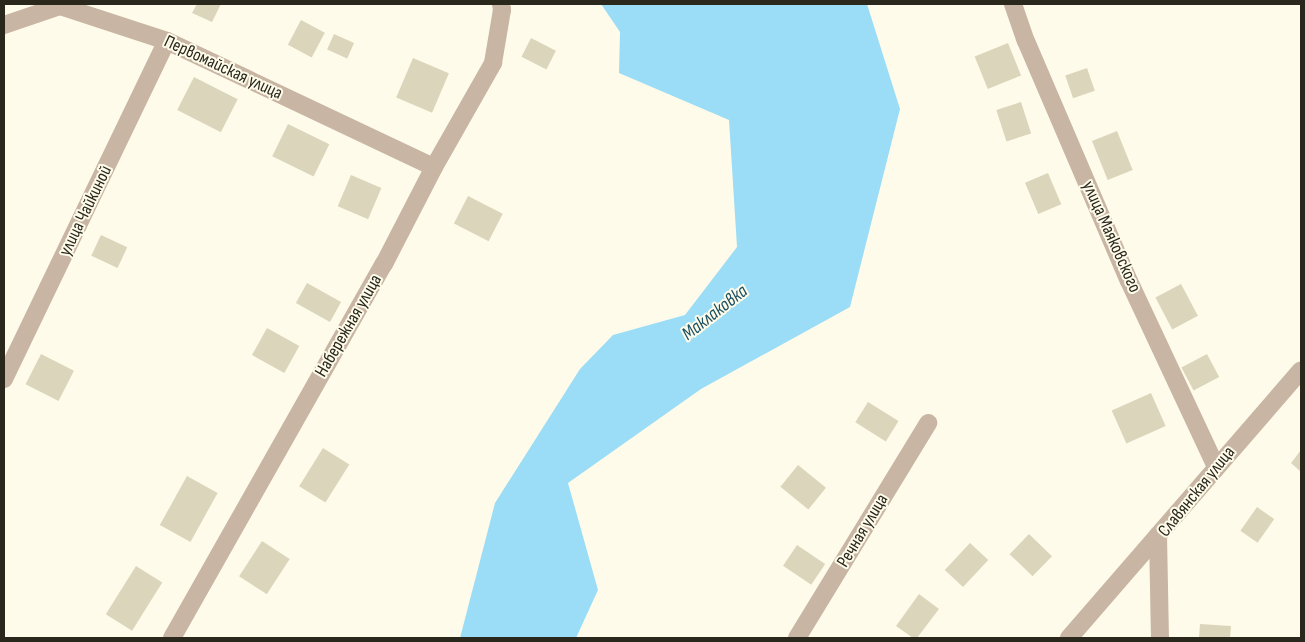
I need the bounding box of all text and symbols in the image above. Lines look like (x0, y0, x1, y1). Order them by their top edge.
street label: Первомайская улица (160, 31, 286, 105)
street label: улица Чайкиной (55, 162, 117, 260)
street label: улица Маяковского (1077, 178, 1145, 296)
street label: Набережная улица (311, 271, 387, 381)
water label: Маклаковка (678, 280, 752, 346)
street label: Славянская улица (1154, 442, 1240, 542)
street label: Речная улица (833, 490, 893, 572)

